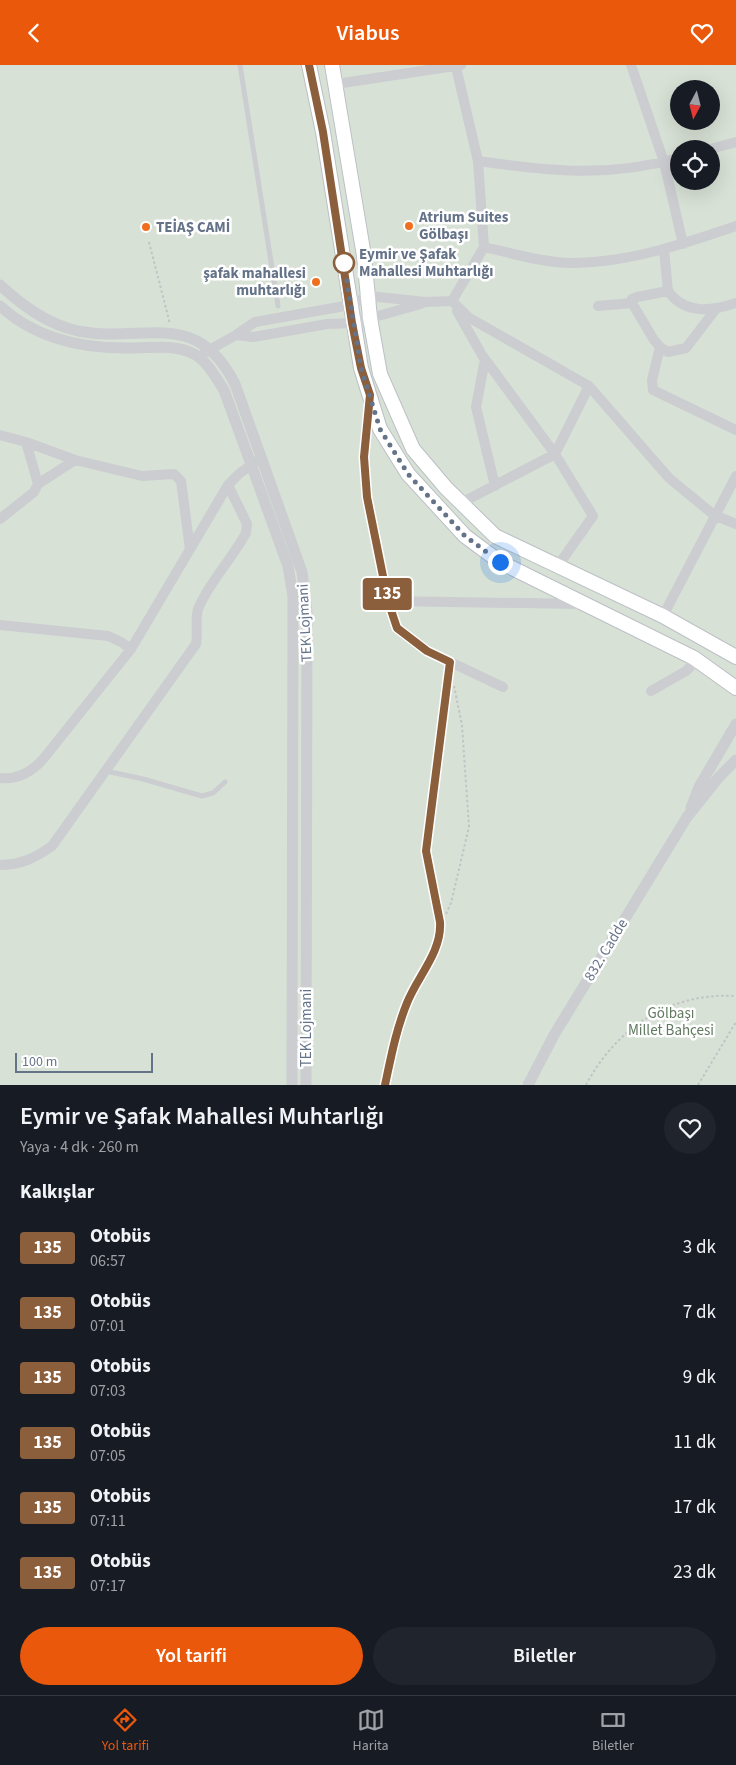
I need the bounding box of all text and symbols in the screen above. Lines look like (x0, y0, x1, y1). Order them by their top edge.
text: Viabus (336, 17, 400, 49)
icon: back (20, 19, 48, 47)
icon: heart (688, 19, 716, 47)
north arrow (670, 80, 720, 130)
map controls (670, 80, 720, 190)
button: locate (670, 140, 720, 190)
place label: Atrium Suites Gölbaşı (418, 207, 509, 245)
place label: TEİAŞ CAMİ (156, 217, 230, 238)
marker: Atrium Suites Gölbaşı (403, 220, 415, 232)
marker: TEİAŞ CAMİ (140, 221, 152, 233)
place label: Eymir ve Şafak Mahallesi Muhtarlığı (359, 244, 493, 282)
marker: Eymir ve Şafak Mahallesi Muhtarlığı (333, 252, 355, 274)
place label: şafak mahallesi muhtarlığı (203, 263, 306, 301)
marker: şafak mahallesi muhtarlığı (310, 276, 322, 288)
your location (488, 550, 513, 575)
line badge: 135 (358, 578, 416, 610)
text: 135 (373, 581, 401, 606)
street label: TEK Lojmani (292, 583, 318, 663)
street label: 832. Cadde (579, 915, 633, 985)
street label: TEK Lojmani (296, 989, 317, 1067)
park label: Gölbaşı Millet Bahçesi (628, 1003, 714, 1041)
scale bar (15, 1050, 152, 1073)
text: 100 m (22, 1052, 57, 1072)
text: Eymir ve Şafak Mahallesi Muhtarlığı (20, 1099, 384, 1134)
button: heart (664, 1102, 716, 1154)
text: Yaya · 4 dk · 260 m (20, 1136, 139, 1158)
text: Kalkışlar (20, 1179, 94, 1206)
text: Otobüs (90, 1223, 151, 1250)
text: 3 dk (683, 1234, 716, 1261)
text: 135 (33, 1235, 62, 1260)
text: 06:57 (90, 1250, 126, 1272)
text: Otobüs (90, 1288, 151, 1315)
text: 7 dk (683, 1299, 716, 1326)
text: 135 (33, 1300, 62, 1325)
text: 07:01 (90, 1315, 126, 1337)
text: Otobüs (90, 1353, 151, 1380)
text: 9 dk (683, 1364, 716, 1391)
text: 135 (33, 1365, 62, 1390)
text: 07:03 (90, 1380, 126, 1402)
text: Otobüs (90, 1418, 151, 1445)
text: 11 dk (673, 1429, 716, 1456)
text: 135 (33, 1430, 62, 1455)
text: 07:05 (90, 1445, 126, 1467)
text: Otobüs (90, 1483, 151, 1510)
text: 17 dk (673, 1494, 716, 1521)
text: 135 (33, 1495, 62, 1520)
text: 07:11 (90, 1510, 126, 1532)
text: Otobüs (90, 1548, 151, 1575)
text: 23 dk (673, 1559, 716, 1586)
text: 135 (33, 1560, 62, 1585)
text: 07:17 (90, 1575, 126, 1597)
button: Yol tarifi (20, 1627, 363, 1685)
button: Biletler (373, 1627, 716, 1685)
tab: Yol tarifi (102, 1706, 149, 1756)
tab: Harita (353, 1706, 389, 1756)
tab: Biletler (592, 1706, 634, 1756)

